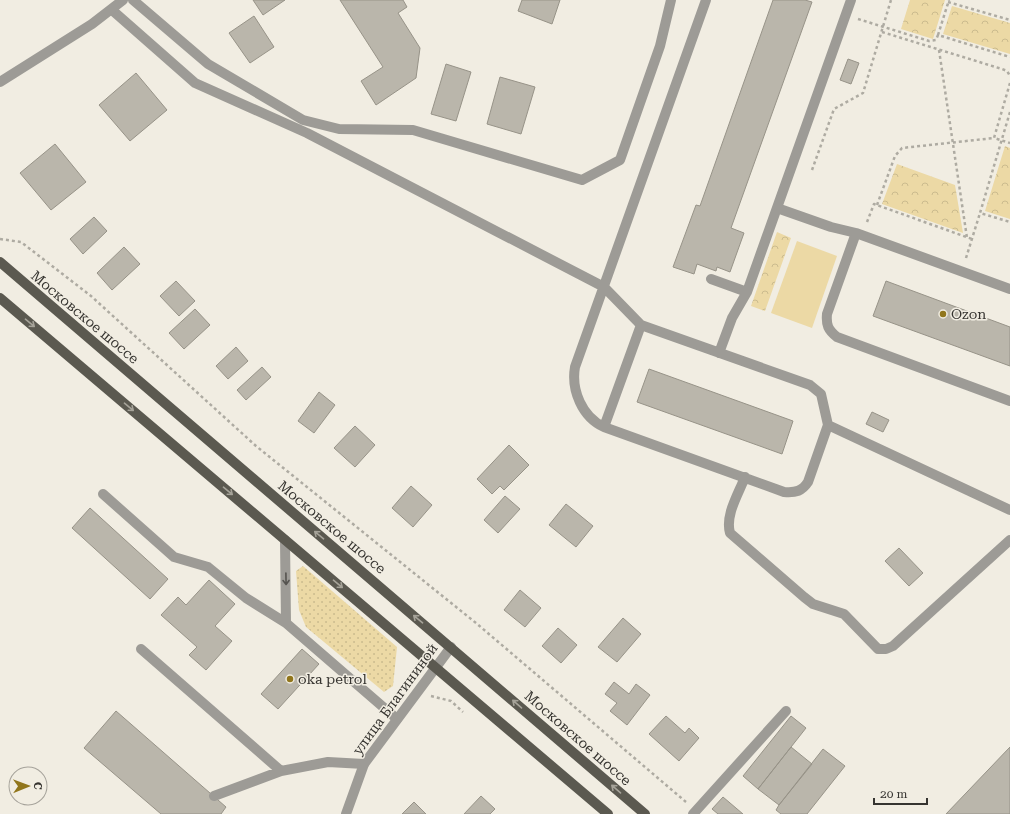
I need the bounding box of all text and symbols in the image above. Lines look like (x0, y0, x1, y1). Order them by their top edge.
street label: Московское шоссе (28, 267, 142, 367)
place label: Ozon (951, 306, 986, 322)
marker: Ozon (938, 309, 948, 319)
one-way arrow (24, 318, 35, 327)
one-way arrow (123, 402, 133, 411)
street label: Московское шоссе (275, 477, 389, 577)
one-way arrow (222, 487, 233, 496)
one-way arrow (314, 530, 325, 539)
one-way arrow (282, 572, 289, 585)
one-way arrow (332, 580, 343, 589)
one-way arrow (413, 615, 424, 624)
street label: улица Благининой (349, 640, 441, 758)
place label: oka petrol (298, 671, 367, 687)
marker: oka petrol (285, 674, 295, 684)
street label: Московское шоссе (522, 688, 635, 789)
one-way arrow (512, 699, 522, 708)
north arrow (8, 766, 48, 806)
scale bar (874, 780, 927, 806)
text: С (31, 782, 44, 790)
one-way arrow (610, 784, 621, 793)
text: 20 m (880, 787, 907, 801)

